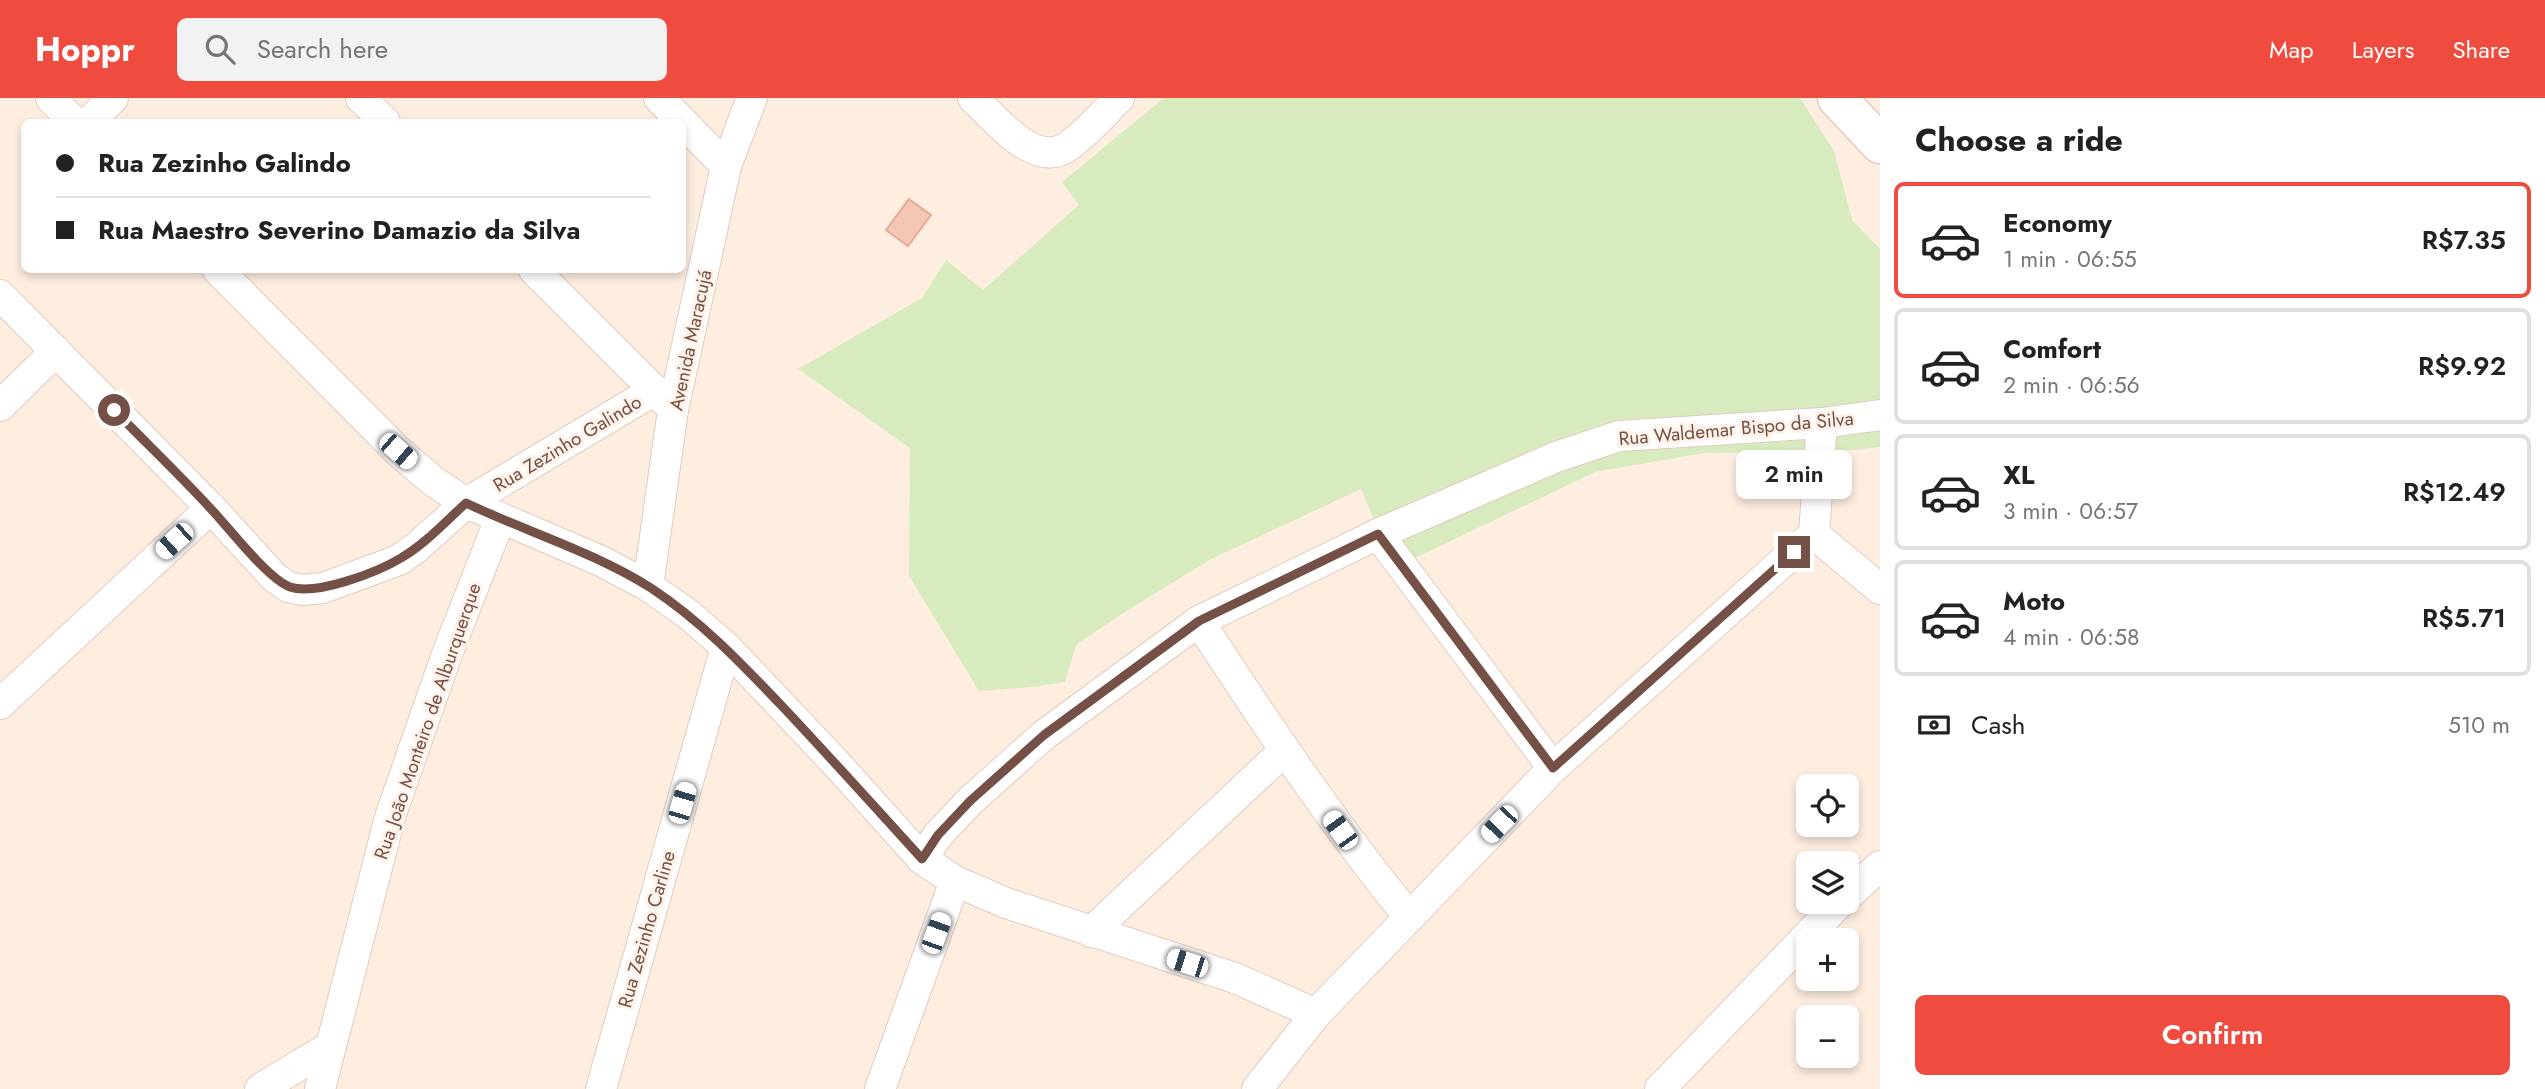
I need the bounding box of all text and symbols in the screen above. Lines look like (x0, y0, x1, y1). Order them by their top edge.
search box (177, 18, 667, 81)
text: Hoppr (35, 26, 135, 73)
icon: search (201, 30, 239, 68)
text: Search here (257, 30, 388, 68)
text: Map (2269, 32, 2314, 67)
text: Layers (2352, 32, 2414, 67)
text: Share (2452, 32, 2510, 67)
text: Choose a ride (1915, 117, 2123, 163)
text: Rua Zezinho Galindo (98, 144, 351, 182)
text: Economy (2003, 204, 2112, 242)
icon: car (1919, 209, 1982, 272)
text: Rua Maestro Severino Damazio da Silva (98, 211, 580, 249)
text: R$7.35 (2422, 221, 2506, 259)
text: 1 min · 06:55 (2003, 242, 2137, 276)
street label: Avenida Maracujá (662, 267, 719, 413)
text: Comfort (2003, 330, 2101, 368)
icon: car (1919, 335, 1982, 398)
text: R$9.92 (2418, 347, 2506, 385)
text: 2 min · 06:56 (2003, 368, 2140, 402)
street label: Rua Zezinho Galindo (488, 388, 647, 498)
route start (98, 394, 130, 426)
street label: Rua Waldemar Bispo da Silva (1617, 405, 1855, 452)
car (376, 429, 421, 473)
callout: 2 min (1736, 450, 1852, 500)
text: XL (2003, 456, 2035, 494)
text: 2 min (1764, 457, 1824, 491)
icon: car (1919, 461, 1982, 524)
text: R$12.49 (2403, 473, 2506, 511)
text: 3 min · 06:57 (2003, 494, 2138, 528)
car (152, 519, 197, 563)
route end (1778, 536, 1810, 568)
street label: Rua João Monteiro de Alburquerque (367, 579, 488, 863)
text: Moto (2003, 582, 2065, 620)
icon: car (1919, 587, 1982, 650)
text: R$5.71 (2422, 599, 2506, 637)
text: 4 min · 06:58 (2003, 620, 2139, 654)
icon: cash (1915, 706, 1953, 744)
text: Cash (1971, 706, 2025, 744)
text: 510 m (2448, 708, 2510, 742)
map controls (1796, 774, 1859, 1068)
button: locate (1796, 774, 1859, 837)
car (667, 780, 698, 826)
car (1477, 802, 1522, 846)
car (1320, 807, 1361, 853)
street label: Rua Zezinho Carline (611, 847, 682, 1011)
button: layers (1796, 851, 1859, 914)
car (919, 910, 954, 956)
button: + (1796, 928, 1859, 991)
car (1164, 947, 1211, 979)
button: Confirm (1915, 995, 2510, 1075)
button: − (1796, 1005, 1859, 1068)

